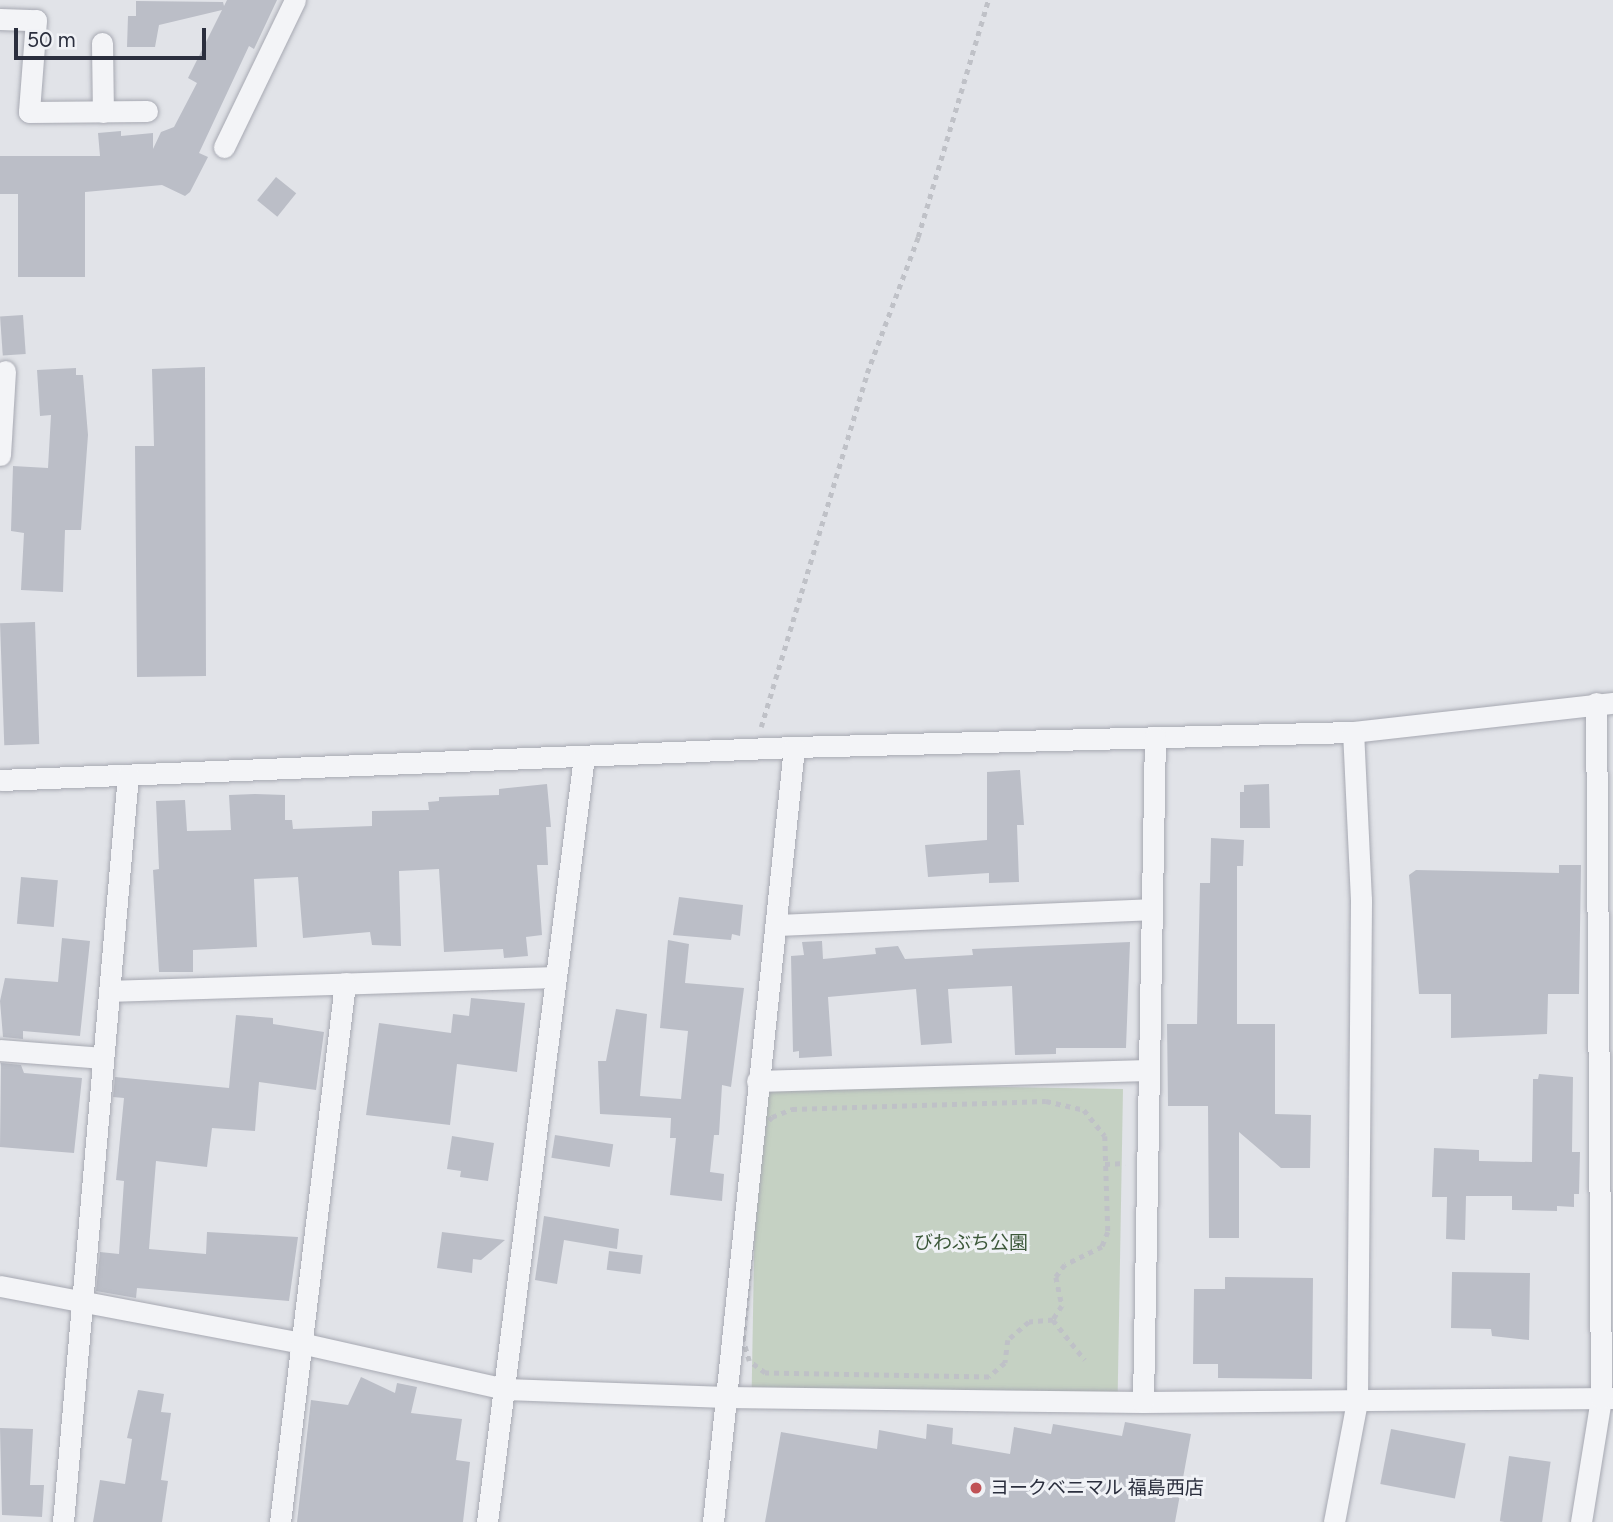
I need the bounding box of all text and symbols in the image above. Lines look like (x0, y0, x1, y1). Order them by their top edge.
scale bar (18, 14, 210, 58)
text: 50 m (27, 27, 76, 52)
park label: びわぶち公園 (914, 1232, 1028, 1254)
place label: ヨークベニマル 福島西店 (990, 1477, 1204, 1499)
marker: ヨークベニマル 福島西店 (968, 1480, 984, 1496)

